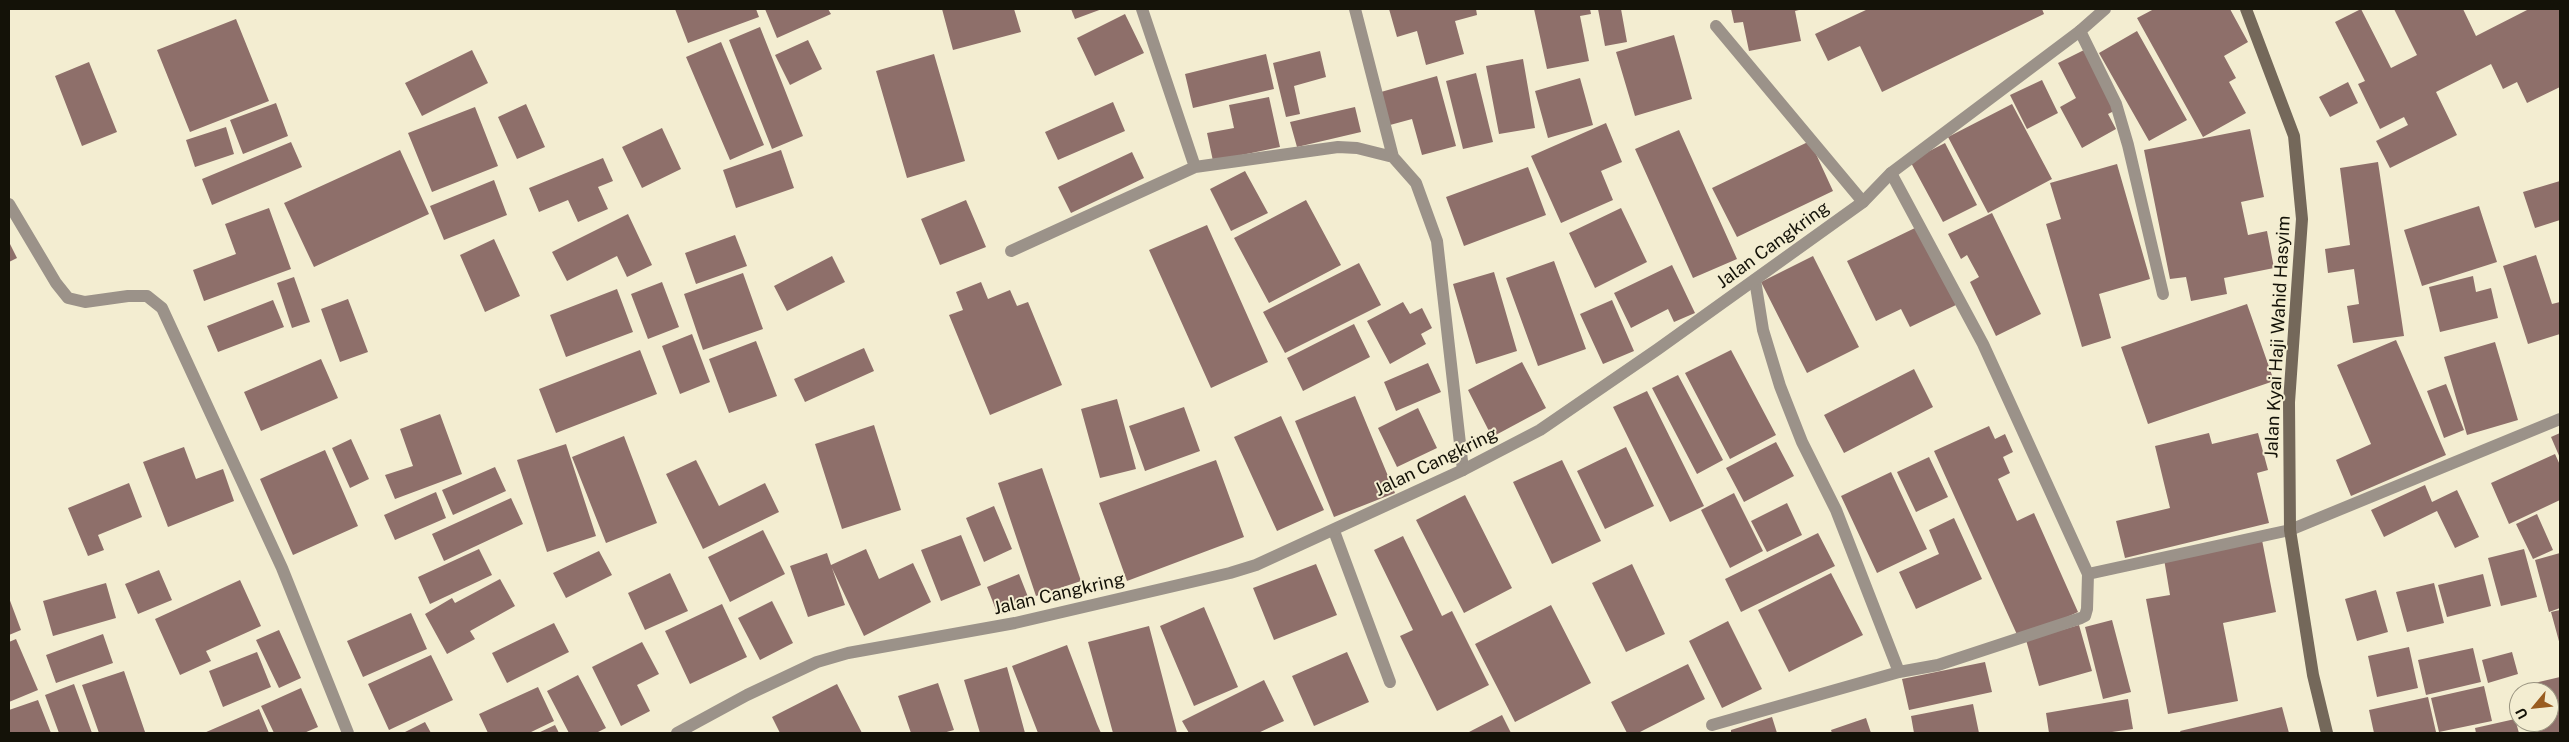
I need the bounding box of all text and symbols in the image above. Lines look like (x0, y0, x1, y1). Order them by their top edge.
street label: Jalan Cangkring (1712, 197, 1834, 293)
street label: Jalan Kyai Haji Wahid Hasyim (2261, 215, 2295, 459)
street label: Jalan Cangkring (1371, 423, 1501, 501)
street label: Jalan Cangkring (991, 568, 1127, 620)
north arrow (2509, 682, 2559, 732)
text: U (2512, 705, 2531, 722)

